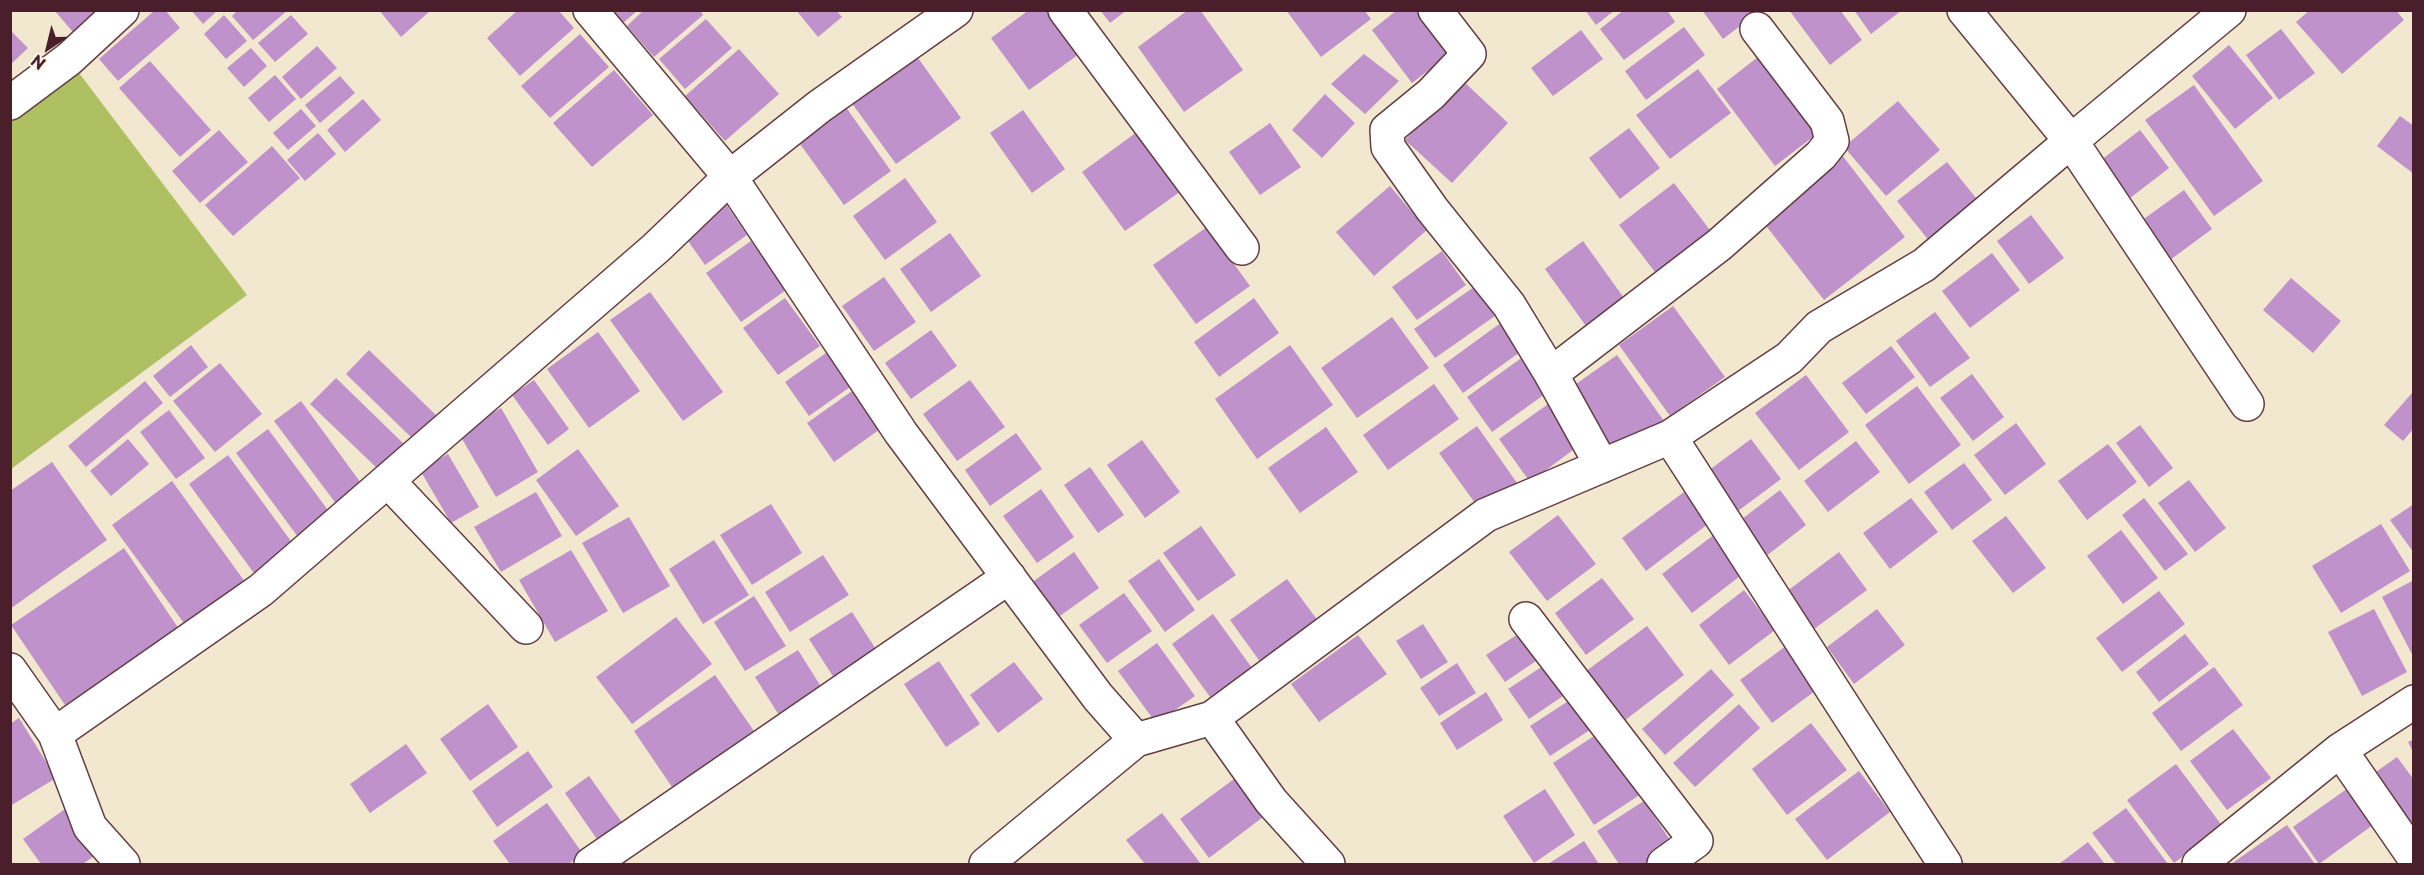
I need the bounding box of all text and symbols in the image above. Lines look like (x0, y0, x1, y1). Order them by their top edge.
north arrow (18, 18, 78, 78)
text: N (26, 49, 50, 76)

